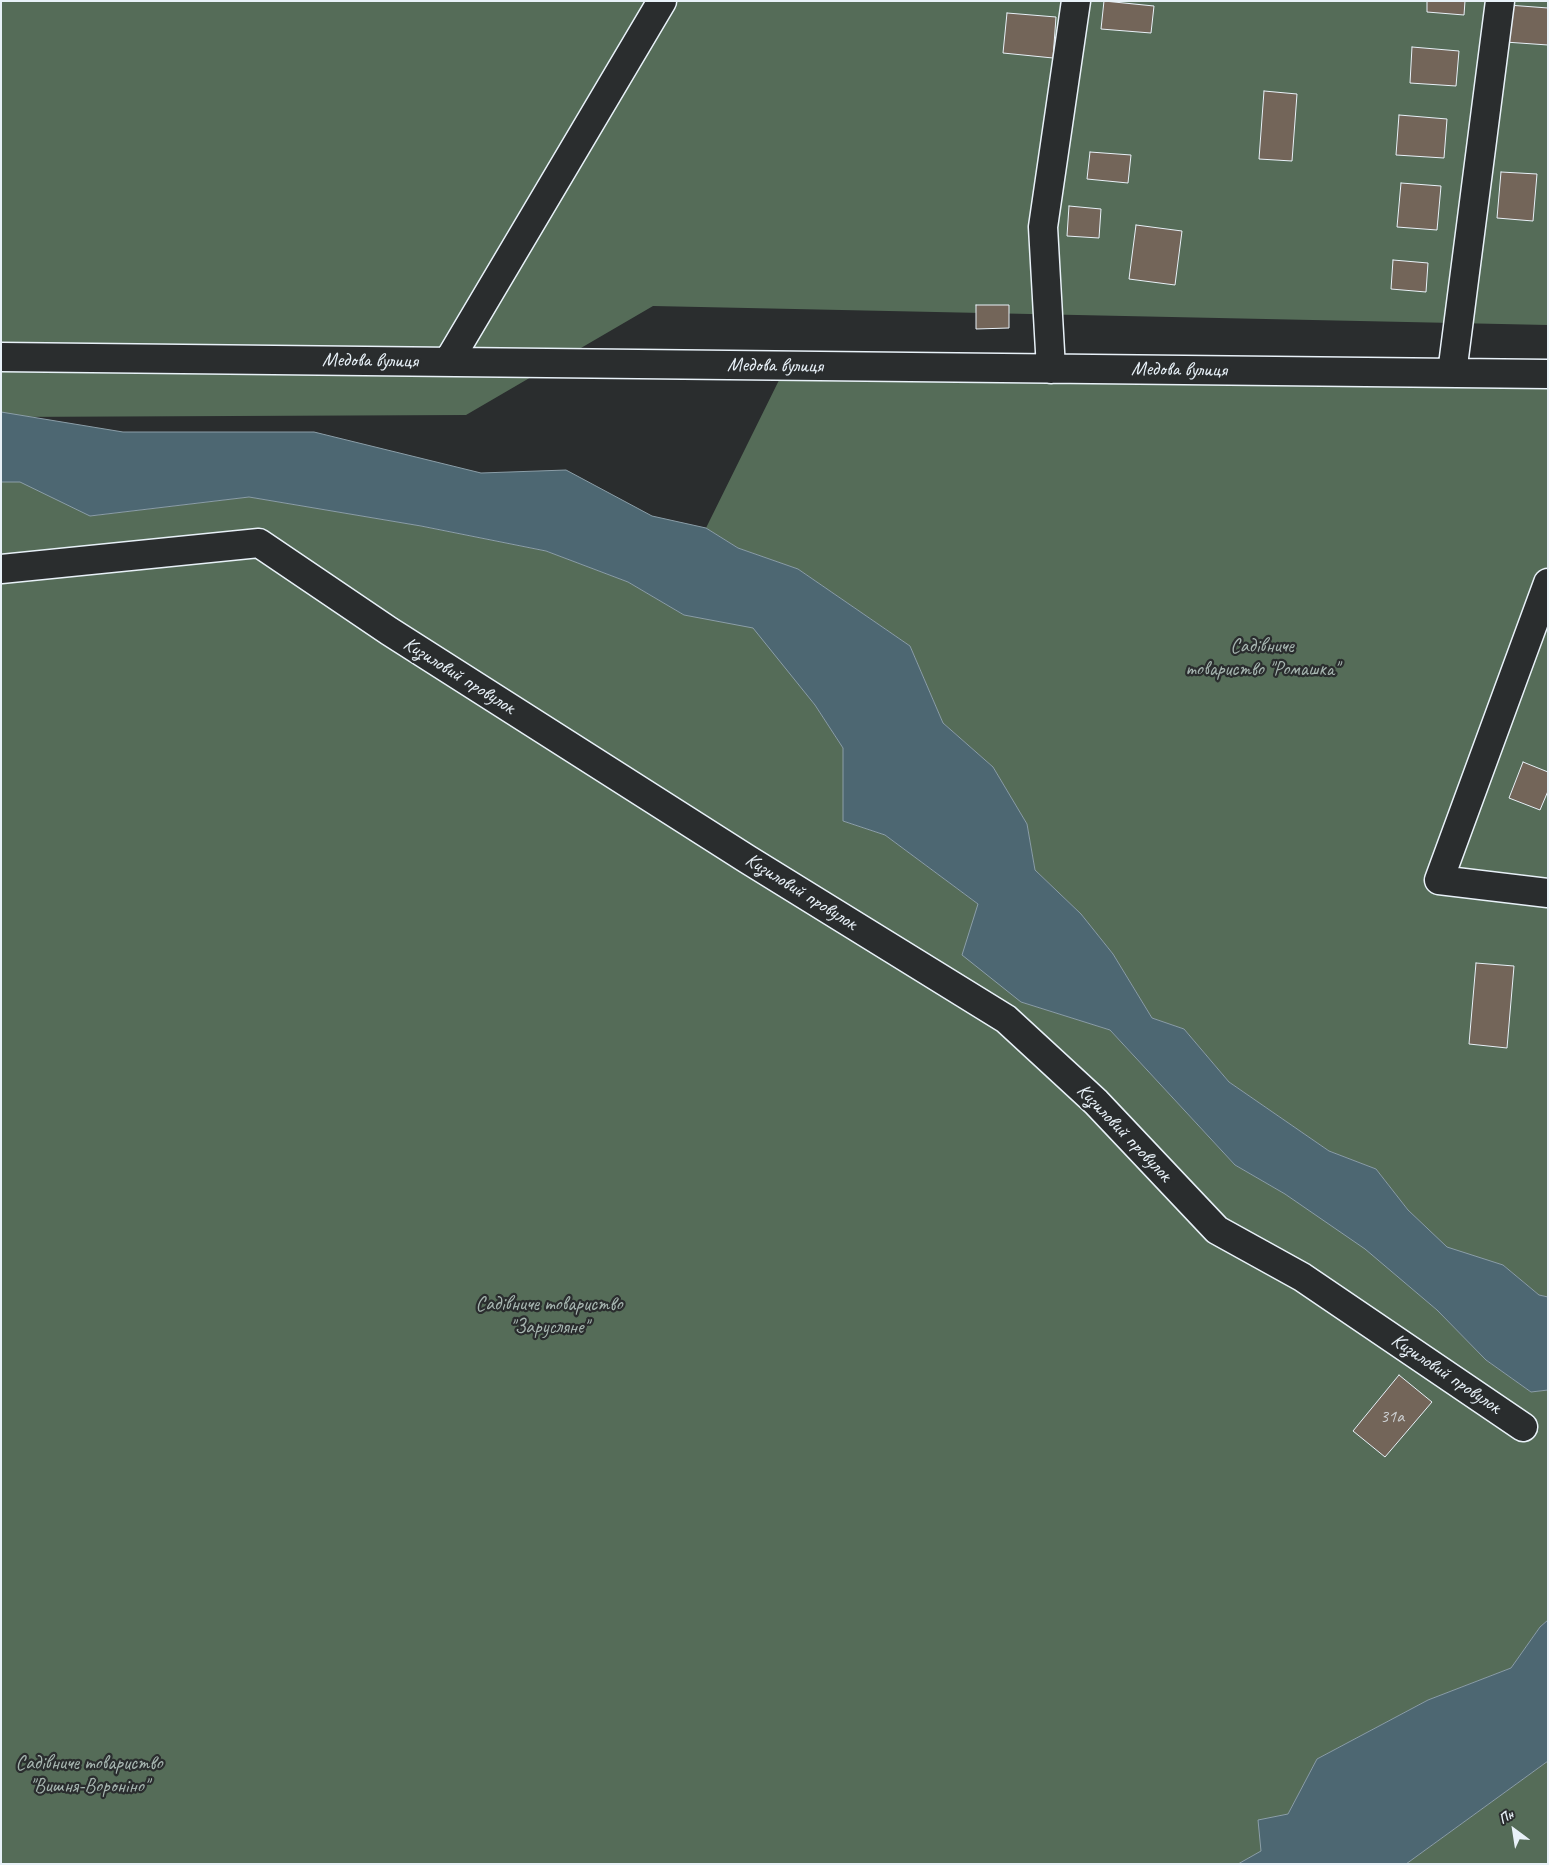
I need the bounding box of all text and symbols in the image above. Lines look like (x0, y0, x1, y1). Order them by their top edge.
street label: Медова вулиця (322, 348, 418, 374)
street label: Медова вулиця (727, 353, 823, 379)
street label: Медова вулиця (1131, 357, 1227, 383)
street label: Кизиловий провулок (399, 632, 519, 720)
park label: Садівниче товариство "Ромашка" (1185, 635, 1339, 682)
street label: Кизиловий провулок (741, 848, 861, 936)
street label: Кизиловий провулок (1071, 1079, 1177, 1187)
park label: Садівниче товариство "Зарусляне" (475, 1293, 623, 1340)
street label: Кизиловий провулок (1387, 1328, 1505, 1420)
house number: 31а (1380, 1406, 1404, 1428)
park label: Садівниче товариство "Вишня-Вороніно" (15, 1752, 163, 1799)
north arrow (1489, 1805, 1539, 1855)
text: Пн (1495, 1806, 1517, 1828)

